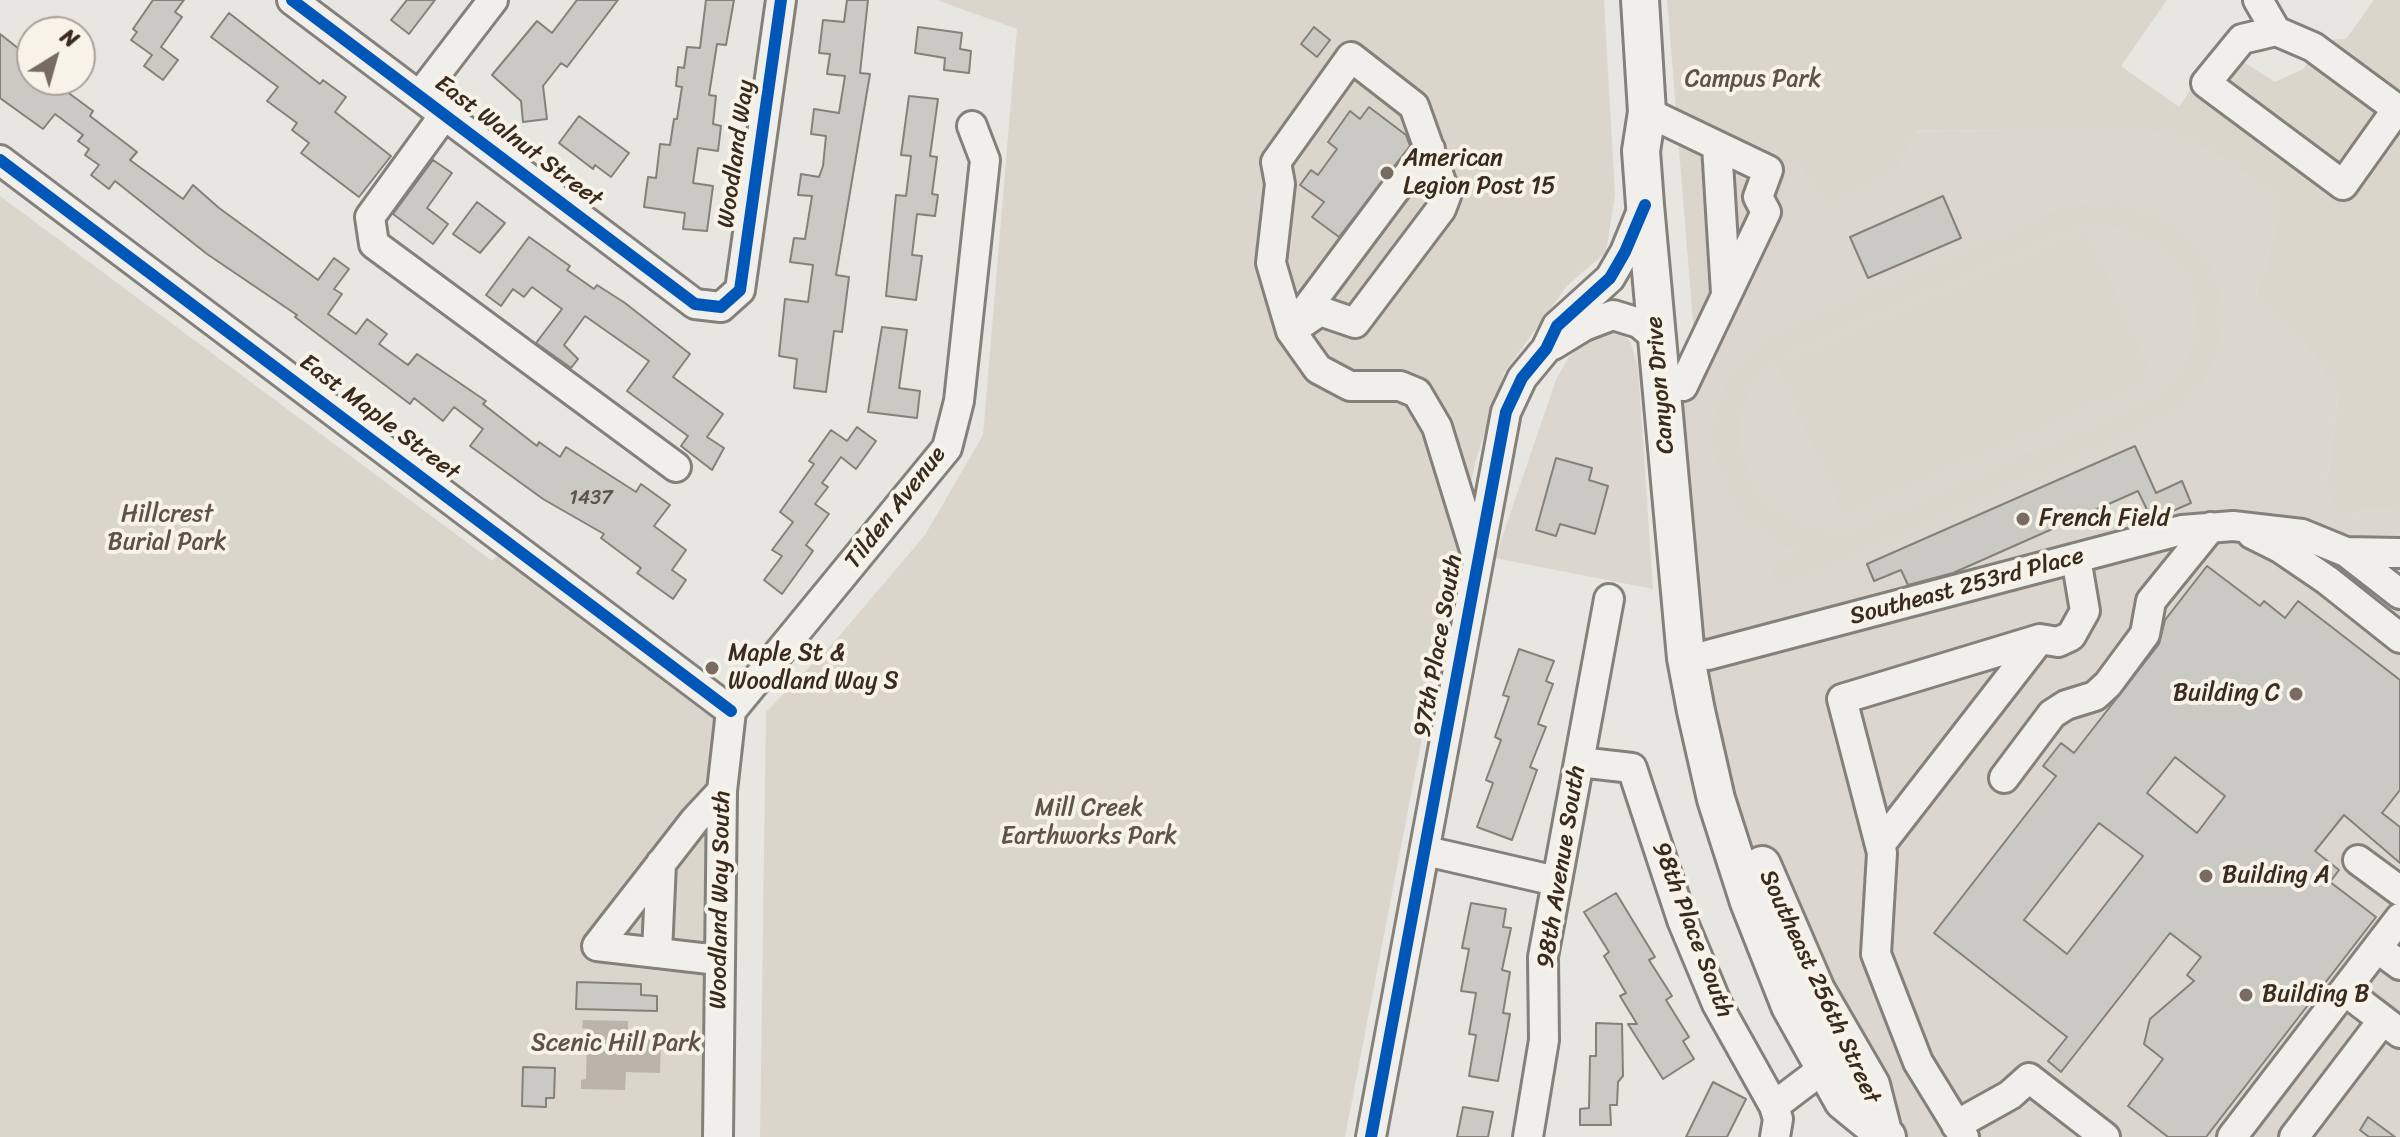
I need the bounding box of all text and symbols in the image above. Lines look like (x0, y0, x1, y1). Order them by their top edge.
north arrow (16, 16, 96, 96)
text: N (52, 18, 87, 58)
park label: Campus Park (1685, 66, 1821, 94)
street label: East Walnut Street (429, 70, 607, 214)
street label: Woodland Way (712, 78, 762, 230)
place label: American Legion Post 15 (1403, 145, 1556, 201)
marker: American Legion Post 15 (1378, 164, 1396, 182)
street label: Canyon Drive (1641, 315, 1681, 455)
street label: East Maple Street (293, 349, 465, 487)
street label: Tilden Avenue (839, 441, 953, 575)
house number: 1437 (569, 487, 613, 511)
park label: Hillcrest Burial Park (108, 501, 226, 557)
place label: French Field (2039, 505, 2170, 533)
marker: French Field (2014, 510, 2032, 528)
street label: Southeast 253rd Place (1847, 542, 2087, 632)
street label: 97th Place South (1409, 552, 1469, 740)
place label: Maple St & Woodland Way S (728, 640, 899, 696)
marker: Maple St & Woodland Way S (703, 659, 721, 677)
place label: Building C (2173, 680, 2280, 708)
marker: Building C (2287, 685, 2305, 703)
street label: 98th Avenue South (1532, 764, 1592, 970)
street label: Woodland Way South (705, 790, 737, 1010)
park label: Mill Creek Earthworks Park (1001, 795, 1177, 851)
street label: 98th Place South (1645, 838, 1739, 1022)
place label: Building A (2222, 862, 2330, 890)
street label: Southeast 256th Street (1752, 866, 1886, 1108)
marker: Building A (2197, 867, 2215, 885)
place label: Building B (2262, 981, 2369, 1009)
marker: Building B (2237, 986, 2255, 1004)
park label: Scenic Hill Park (531, 1030, 701, 1058)

